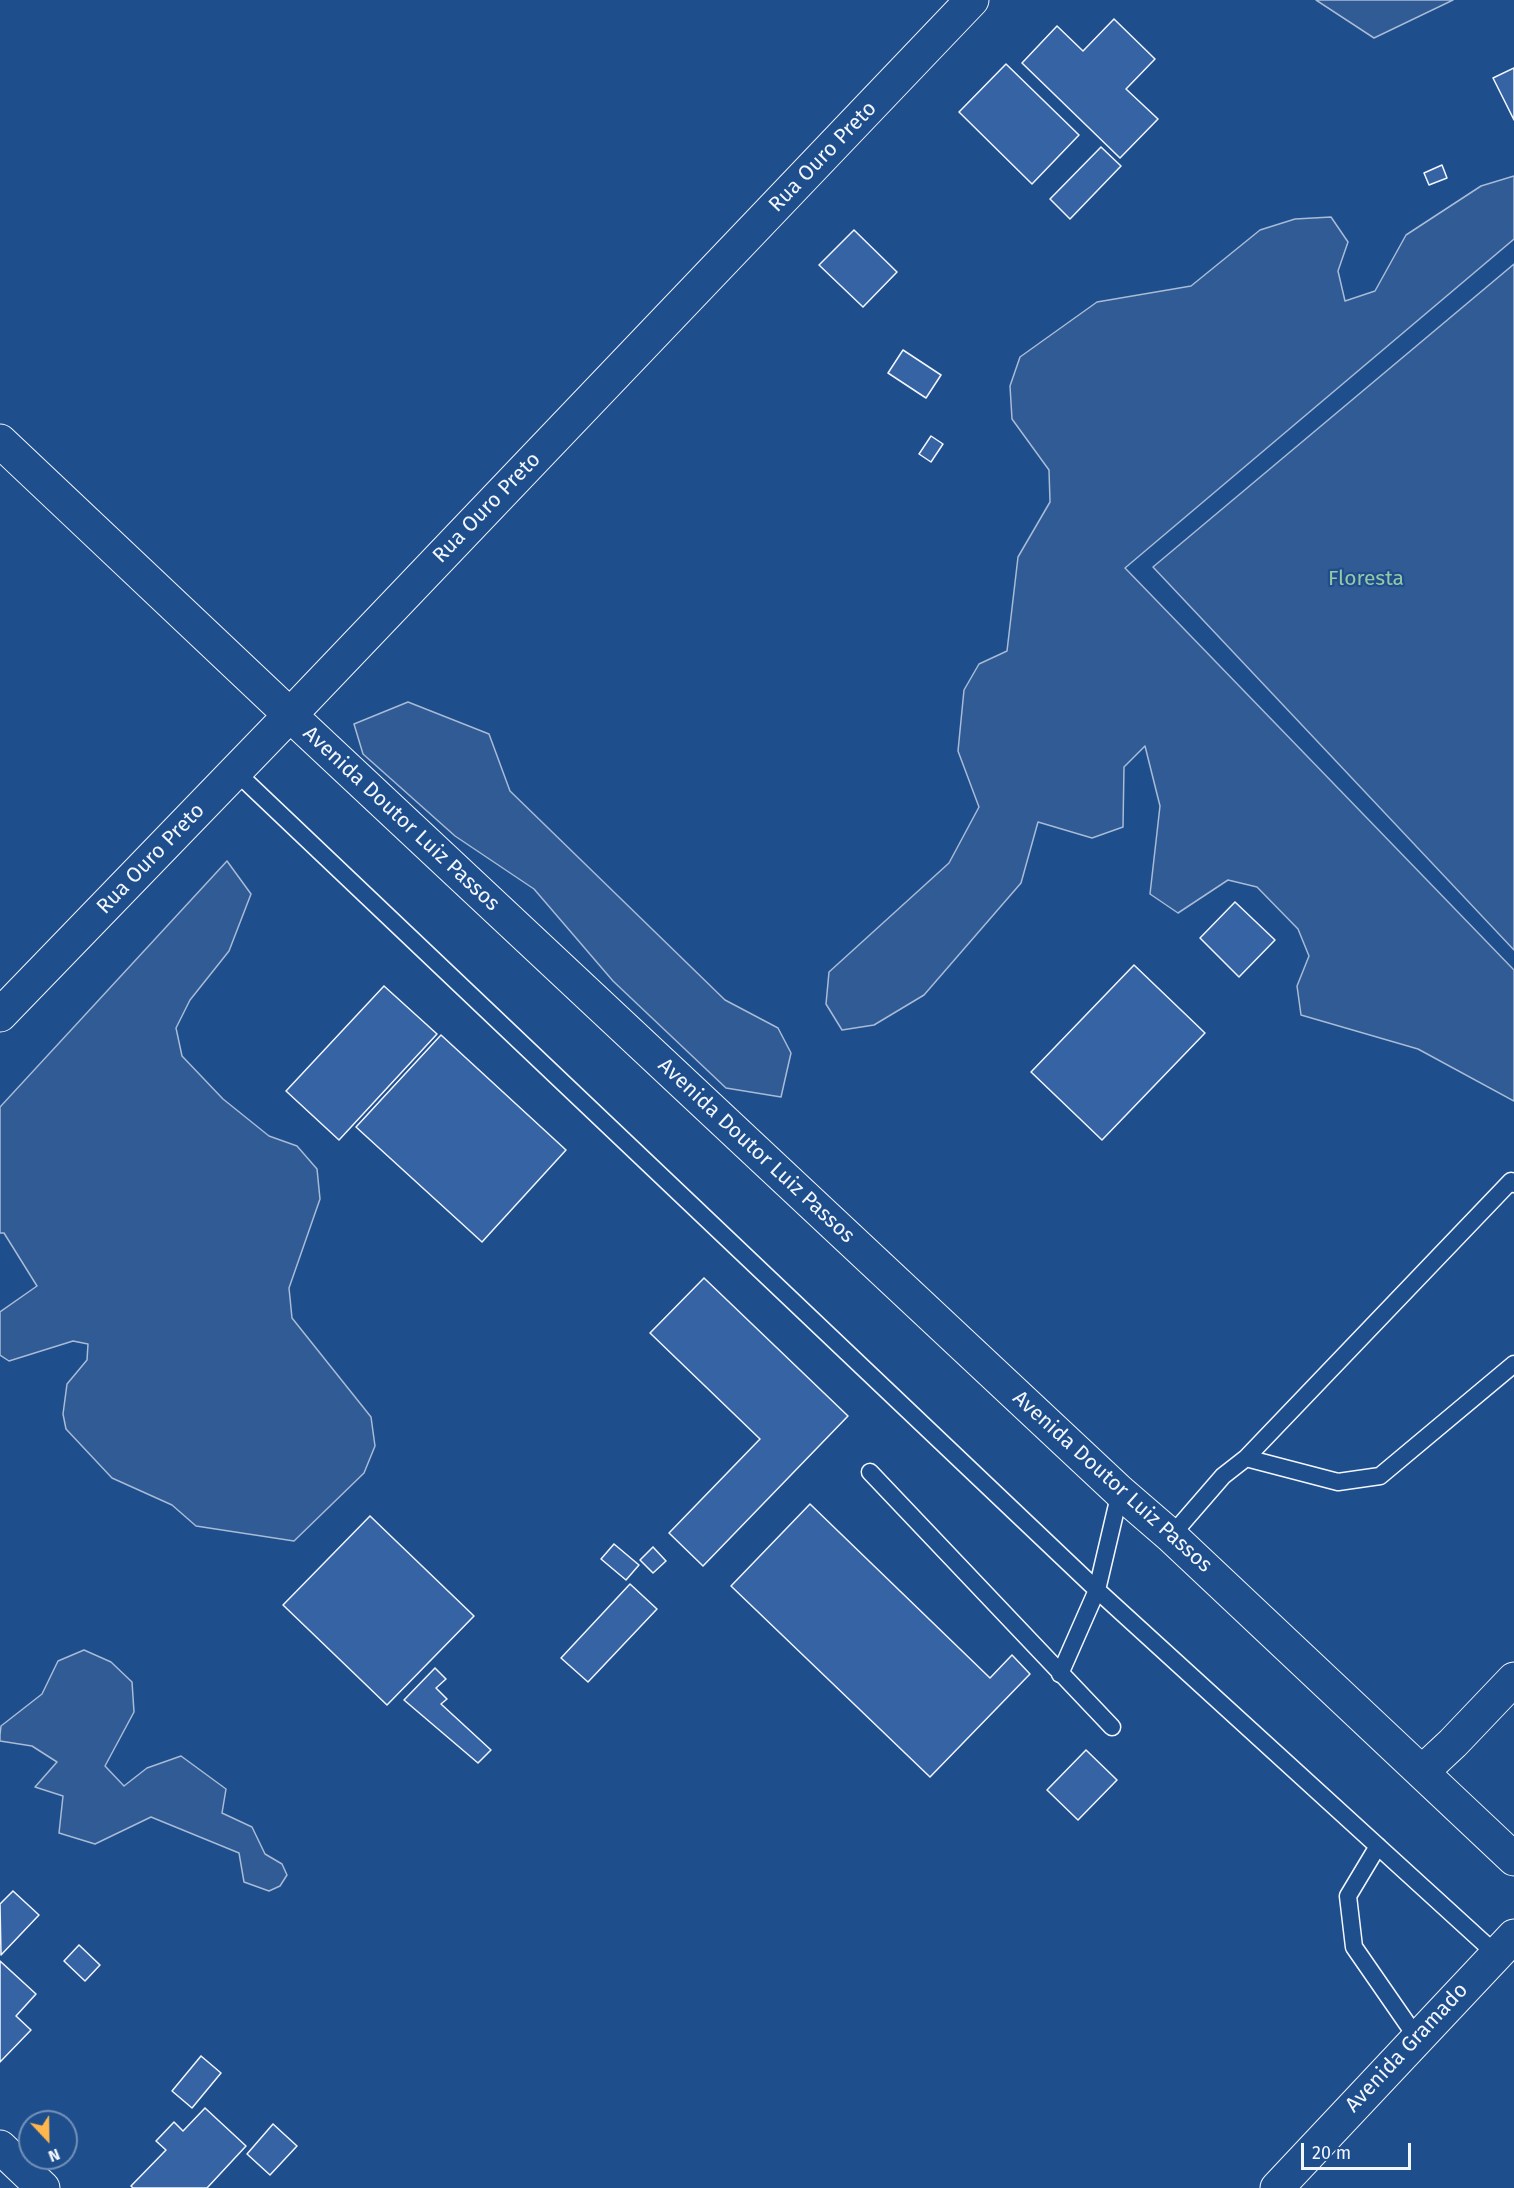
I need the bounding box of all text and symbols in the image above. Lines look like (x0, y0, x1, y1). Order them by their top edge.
street label: Rua Ouro Preto (764, 96, 882, 218)
street label: Rua Ouro Preto (428, 447, 546, 569)
park label: Floresta (1328, 566, 1404, 592)
street label: Avenida Doutor Luiz Passos (298, 721, 504, 917)
street label: Rua Ouro Preto (92, 798, 210, 920)
street label: Avenida Doutor Luiz Passos (653, 1053, 859, 1249)
street label: Avenida Doutor Luiz Passos (1007, 1386, 1217, 1578)
street label: Avenida Gramado (1341, 1978, 1473, 2118)
north arrow (18, 2110, 78, 2170)
scale bar (1304, 2131, 1414, 2169)
text: 20 m (1312, 2142, 1351, 2164)
text: N (46, 2145, 63, 2166)

